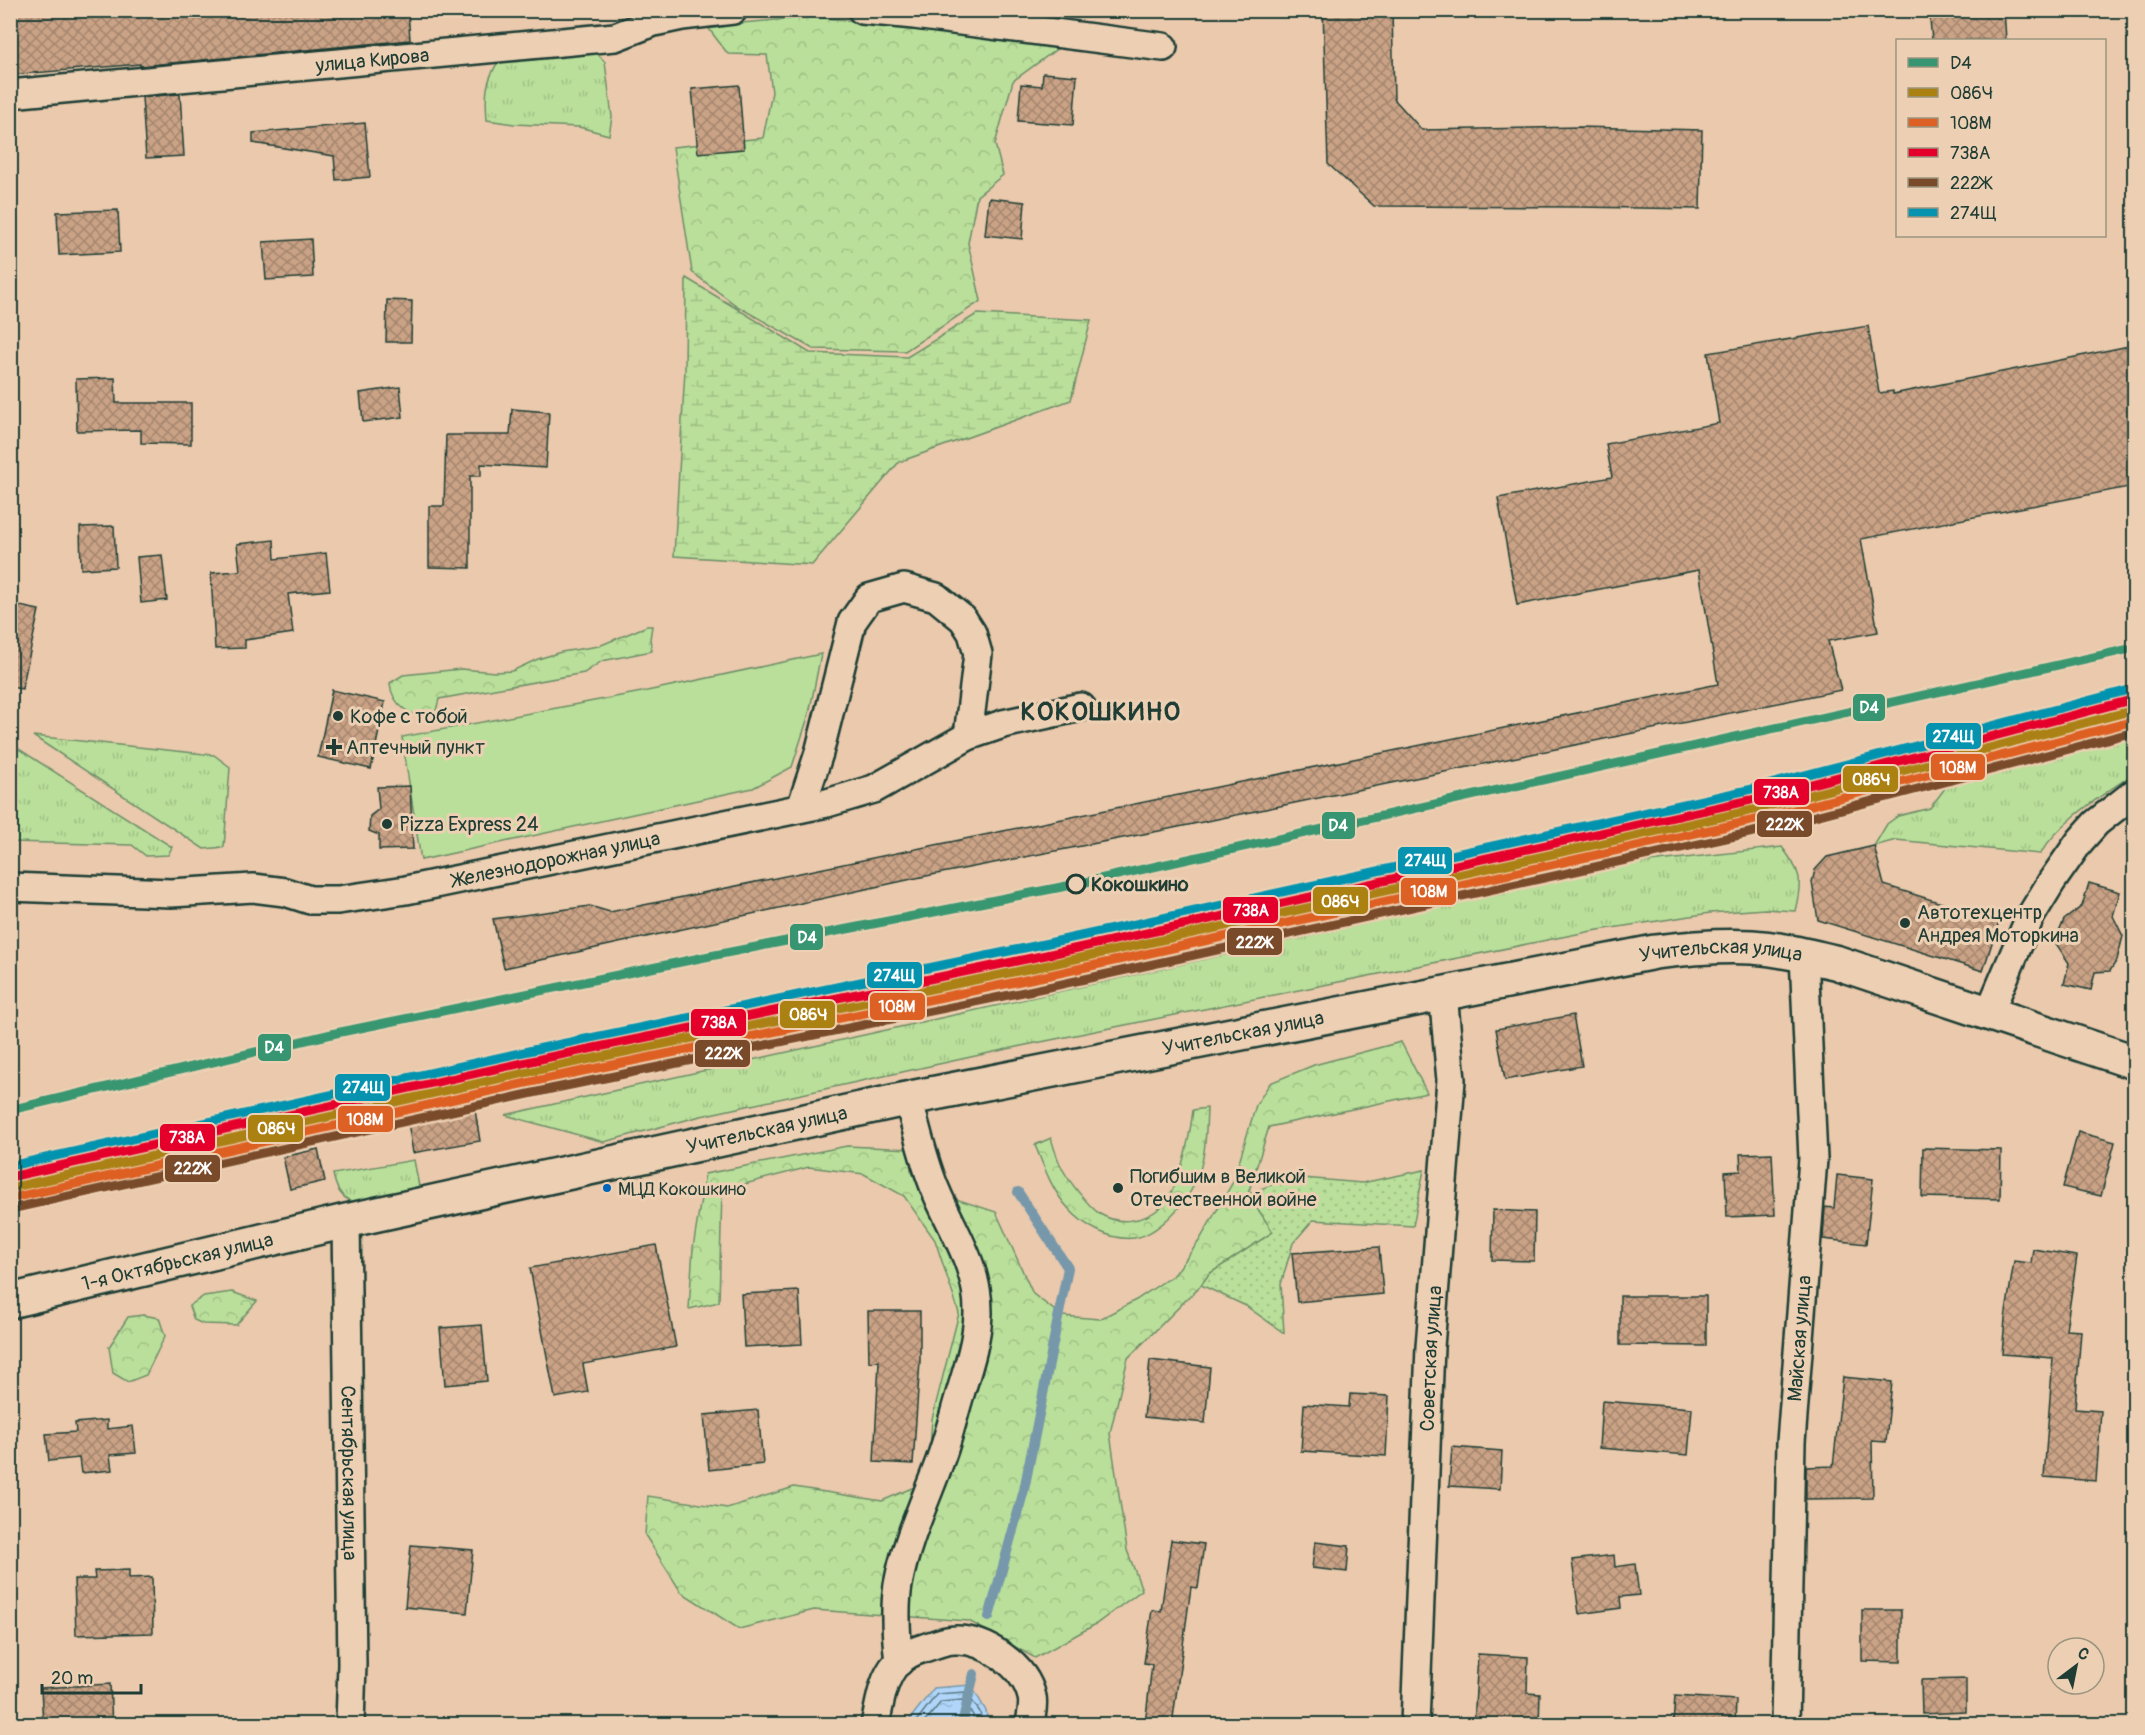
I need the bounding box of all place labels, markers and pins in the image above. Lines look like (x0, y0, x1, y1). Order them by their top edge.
place label: Кофе с тобой (350, 704, 468, 729)
marker: Кофе с тобой (331, 709, 345, 723)
place label: Аптечный пункт (346, 735, 485, 760)
marker: Аптечный пункт (327, 740, 341, 754)
place label: Pizza Express 24 (399, 812, 539, 837)
marker: Pizza Express 24 (380, 817, 394, 831)
place label: Кокошкино (1091, 872, 1189, 897)
marker: Кокошкино (1066, 874, 1086, 894)
place label: Автотехцентр Андрея Моторкина (1917, 900, 2079, 948)
marker: Автотехцентр Андрея Моторкина (1898, 916, 1912, 930)
place label: Погибшим в Великой Отечественной войне (1130, 1164, 1317, 1212)
place label: МЦД Кокошкино (618, 1178, 746, 1201)
marker: Погибшим в Великой Отечественной войне (1111, 1181, 1125, 1195)
marker: МЦД Кокошкино (601, 1182, 613, 1194)

